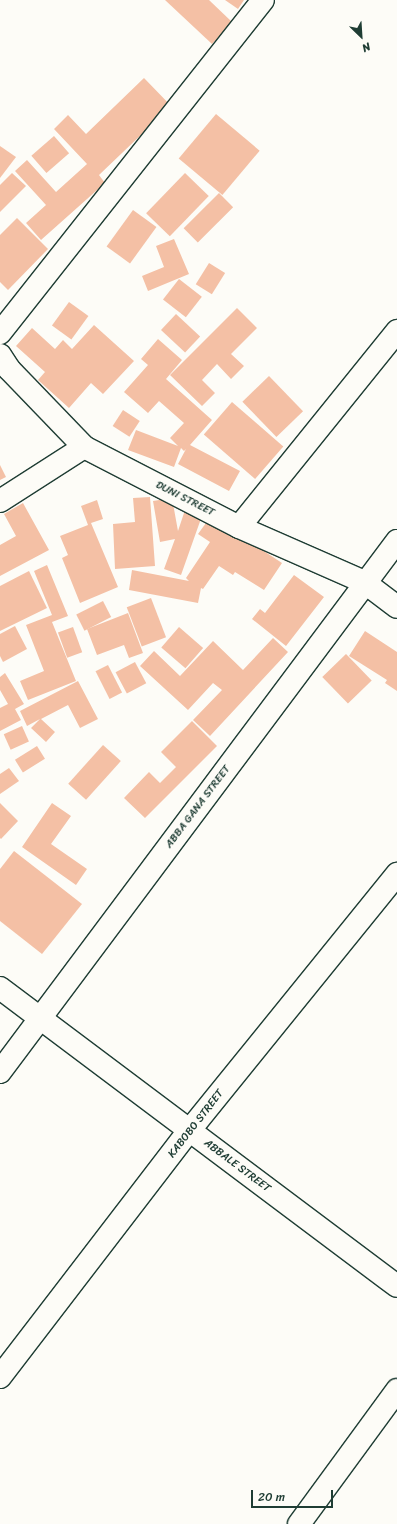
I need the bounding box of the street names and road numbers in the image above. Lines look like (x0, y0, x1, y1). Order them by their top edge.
street label: DUNI STREET (153, 478, 217, 520)
street label: ABBA GANA STREET (162, 763, 234, 851)
street label: KABOBO STREET (165, 1087, 227, 1161)
street label: ABBALE STREET (201, 1137, 273, 1195)

